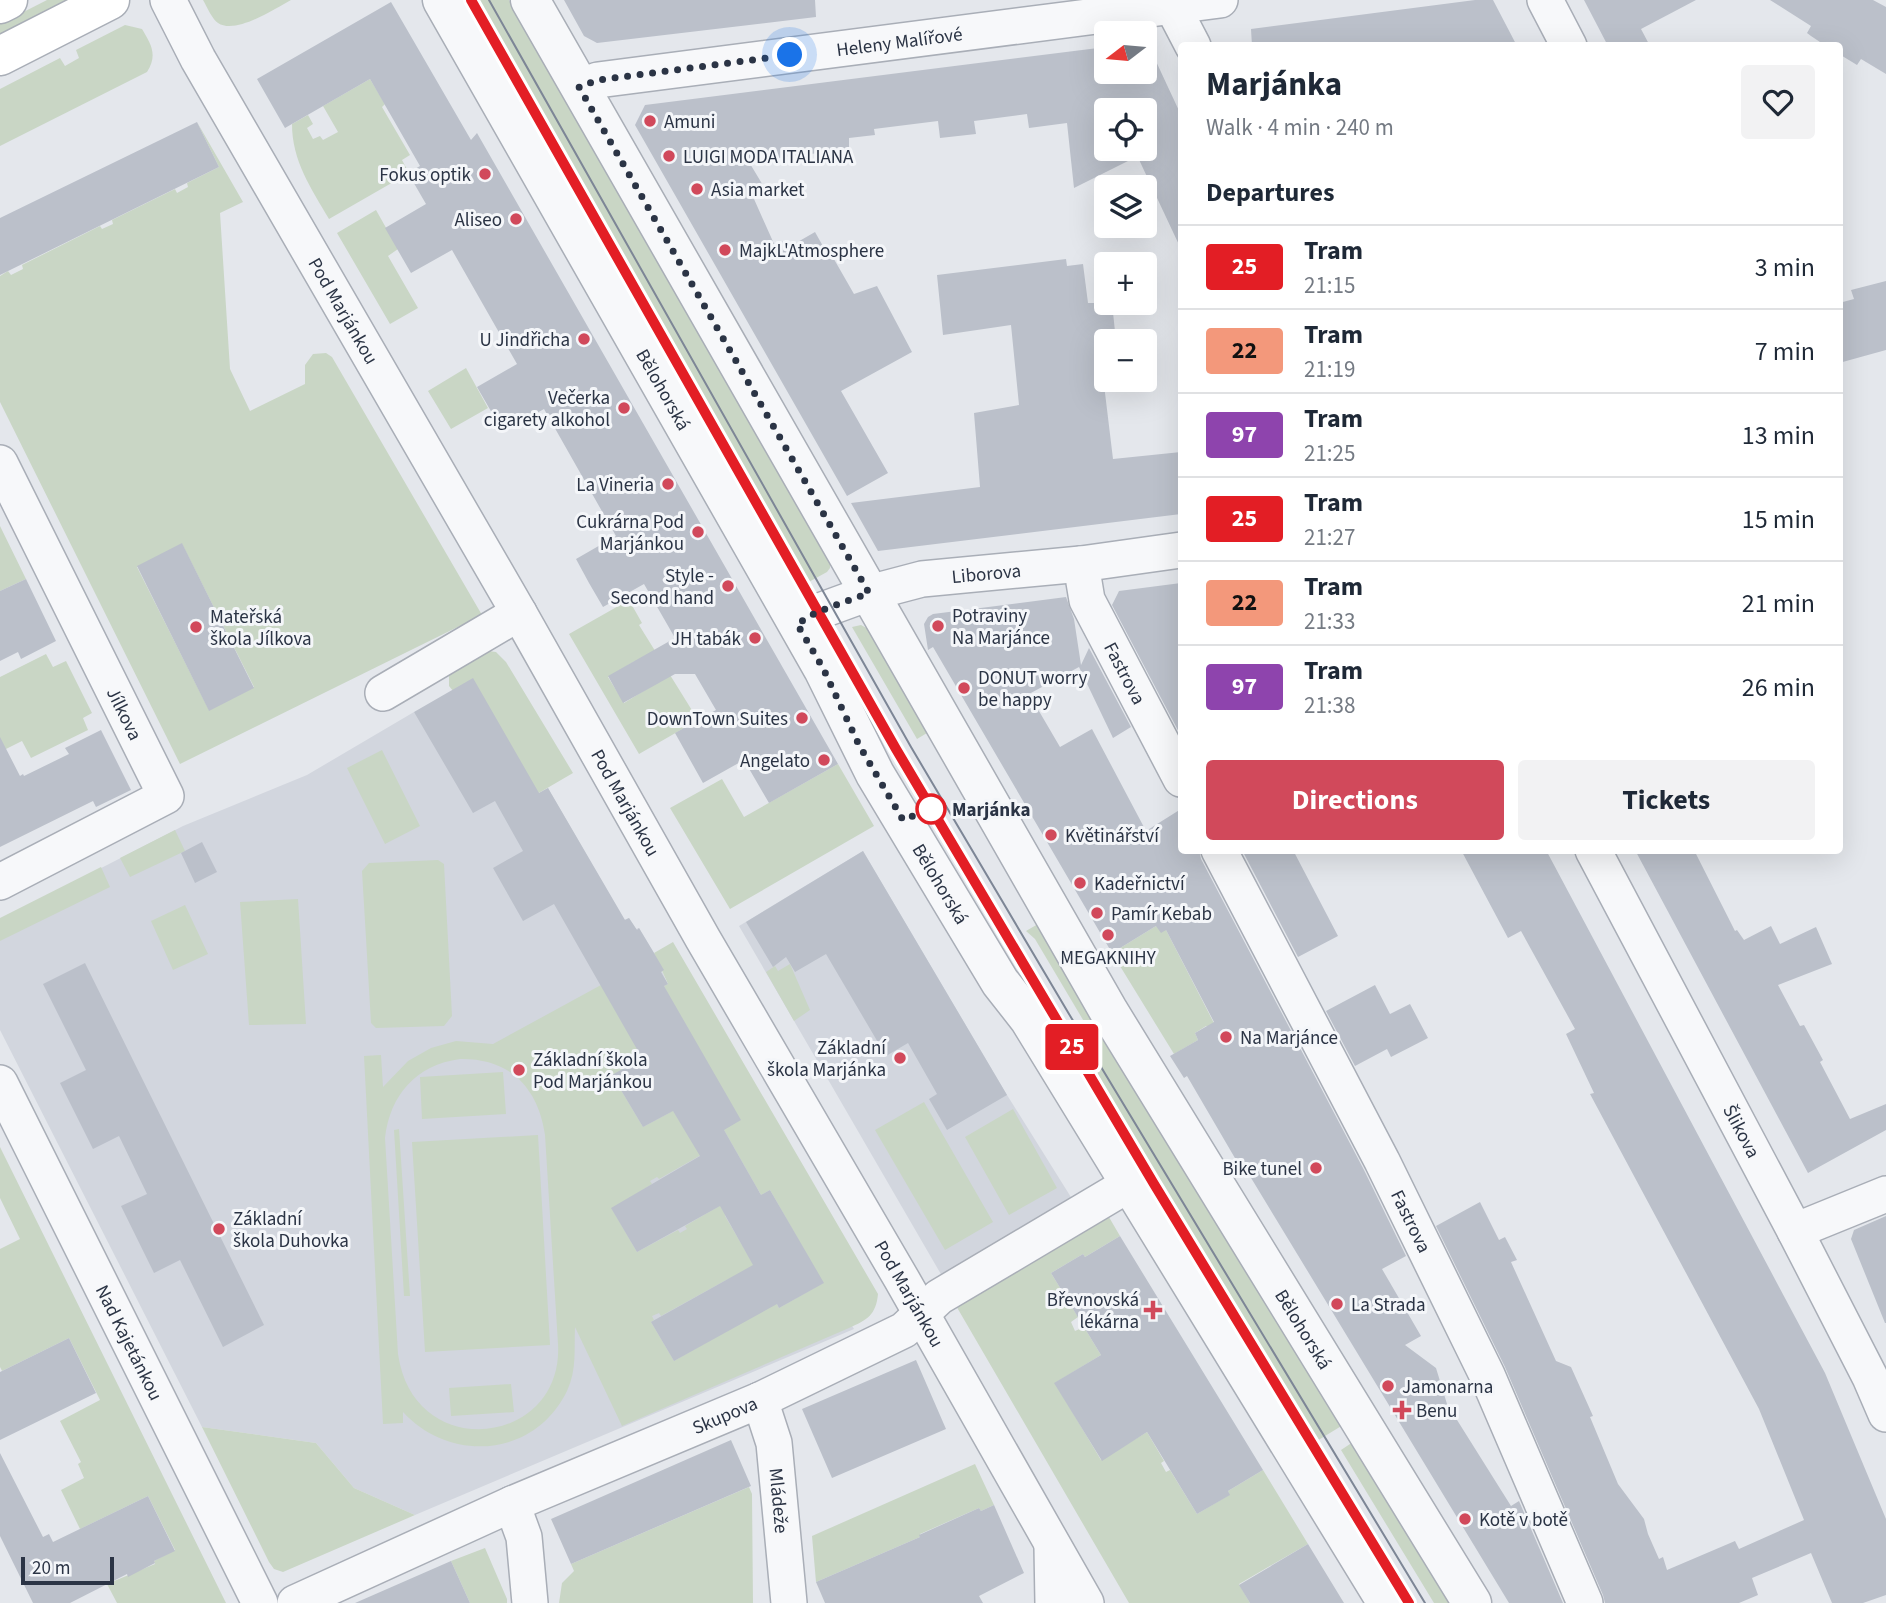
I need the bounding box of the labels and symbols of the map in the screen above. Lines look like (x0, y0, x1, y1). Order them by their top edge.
street label: Heleny Malířové (835, 21, 964, 64)
north arrow (1094, 21, 1157, 84)
your location (772, 37, 807, 72)
place label: Amuni (664, 109, 715, 136)
marker: Amuni (642, 113, 658, 129)
place label: LUIGI MODA ITALIANA (683, 144, 854, 171)
marker: LUIGI MODA ITALIANA (661, 148, 677, 164)
place label: Fokus optik (379, 162, 472, 189)
marker: Fokus optik (477, 166, 493, 182)
place label: Asia market (711, 177, 805, 204)
marker: Asia market (689, 181, 705, 197)
place label: Aliseo (454, 207, 502, 234)
marker: Aliseo (508, 211, 524, 227)
place label: MajkL'Atmosphere (739, 238, 884, 265)
marker: MajkL'Atmosphere (717, 242, 733, 258)
street label: Pod Marjánkou (301, 253, 384, 370)
place label: U Jindřicha (479, 327, 570, 354)
marker: U Jindřicha (576, 331, 592, 347)
street label: Bělohorská (628, 344, 696, 436)
place label: Večerka cigarety alkohol (484, 385, 610, 434)
marker: Večerka cigarety alkohol (616, 400, 632, 416)
place label: La Vineria (576, 472, 654, 499)
marker: La Vineria (660, 476, 676, 492)
place label: Cukrárna Pod Marjánkou (576, 509, 684, 558)
marker: Cukrárna Pod Marjánkou (690, 524, 706, 540)
street label: Liborova (951, 558, 1022, 591)
place label: Style - Second hand (610, 563, 714, 612)
marker: Style - Second hand (720, 578, 736, 594)
place label: Potraviny Na Marjánce (952, 603, 1050, 652)
place label: Mateřská škola Jílkova (210, 604, 312, 653)
marker: Potraviny Na Marjánce (930, 618, 946, 634)
marker: Mateřská škola Jílkova (188, 619, 204, 635)
place label: JH tabák (671, 626, 742, 653)
marker: JH tabák (747, 630, 763, 646)
street label: Fastrova (1096, 638, 1152, 710)
place label: DONUT worry be happy (978, 665, 1087, 714)
marker: DONUT worry be happy (956, 680, 972, 696)
street label: Jílkova (99, 683, 148, 745)
place label: DownTown Suites (647, 706, 788, 733)
marker: DownTown Suites (794, 710, 810, 726)
street label: Pod Marjánkou (584, 745, 666, 862)
place label: Angelato (740, 748, 810, 775)
marker: Angelato (816, 752, 832, 768)
marker: Marjánka (916, 794, 946, 824)
place label: Marjánka (952, 797, 1030, 824)
place label: Květinářství (1065, 823, 1160, 850)
marker: Květinářství (1043, 827, 1059, 843)
street label: Bělohorská (905, 839, 974, 930)
place label: Kadeřnictví (1094, 871, 1186, 898)
marker: Kadeřnictví (1072, 875, 1088, 891)
place label: Pamír Kebab (1111, 901, 1212, 928)
marker: Pamír Kebab (1089, 905, 1105, 921)
marker: MEGAKNIHY (1100, 927, 1116, 943)
place label: MEGAKNIHY (1060, 945, 1157, 972)
line badge: 25 (1040, 1024, 1104, 1070)
place label: Na Marjánce (1240, 1025, 1338, 1052)
marker: Na Marjánce (1218, 1029, 1234, 1045)
place label: Základní škola Marjánka (767, 1035, 887, 1084)
place label: Základní škola Pod Marjánkou (533, 1047, 652, 1096)
marker: Základní škola Marjánka (892, 1050, 908, 1066)
marker: Základní škola Pod Marjánkou (511, 1062, 527, 1078)
street label: Šlikova (1715, 1100, 1766, 1163)
place label: Bike tunel (1222, 1156, 1302, 1183)
marker: Bike tunel (1308, 1160, 1324, 1176)
street label: Fastrova (1383, 1186, 1437, 1258)
place label: Základní škola Duhovka (233, 1206, 349, 1255)
marker: Základní škola Duhovka (211, 1221, 227, 1237)
street label: Pod Marjánkou (867, 1236, 950, 1353)
street label: Nad Kajetánkou (88, 1280, 169, 1406)
street label: Bělohorská (1268, 1284, 1338, 1375)
place label: Břevnovská lékárna (1047, 1287, 1139, 1336)
place label: La Strada (1351, 1292, 1426, 1319)
marker: La Strada (1329, 1296, 1345, 1312)
marker: Břevnovská lékárna (1145, 1302, 1161, 1318)
place label: Jamonarna (1402, 1374, 1493, 1401)
marker: Jamonarna (1380, 1378, 1396, 1394)
street label: Skupova (688, 1391, 762, 1442)
place label: Benu (1416, 1398, 1457, 1425)
marker: Benu (1394, 1402, 1410, 1418)
street label: Mládeže (761, 1467, 794, 1535)
place label: Kotě v botě (1479, 1507, 1568, 1534)
marker: Kotě v botě (1457, 1511, 1473, 1527)
scale bar (21, 1554, 114, 1586)

